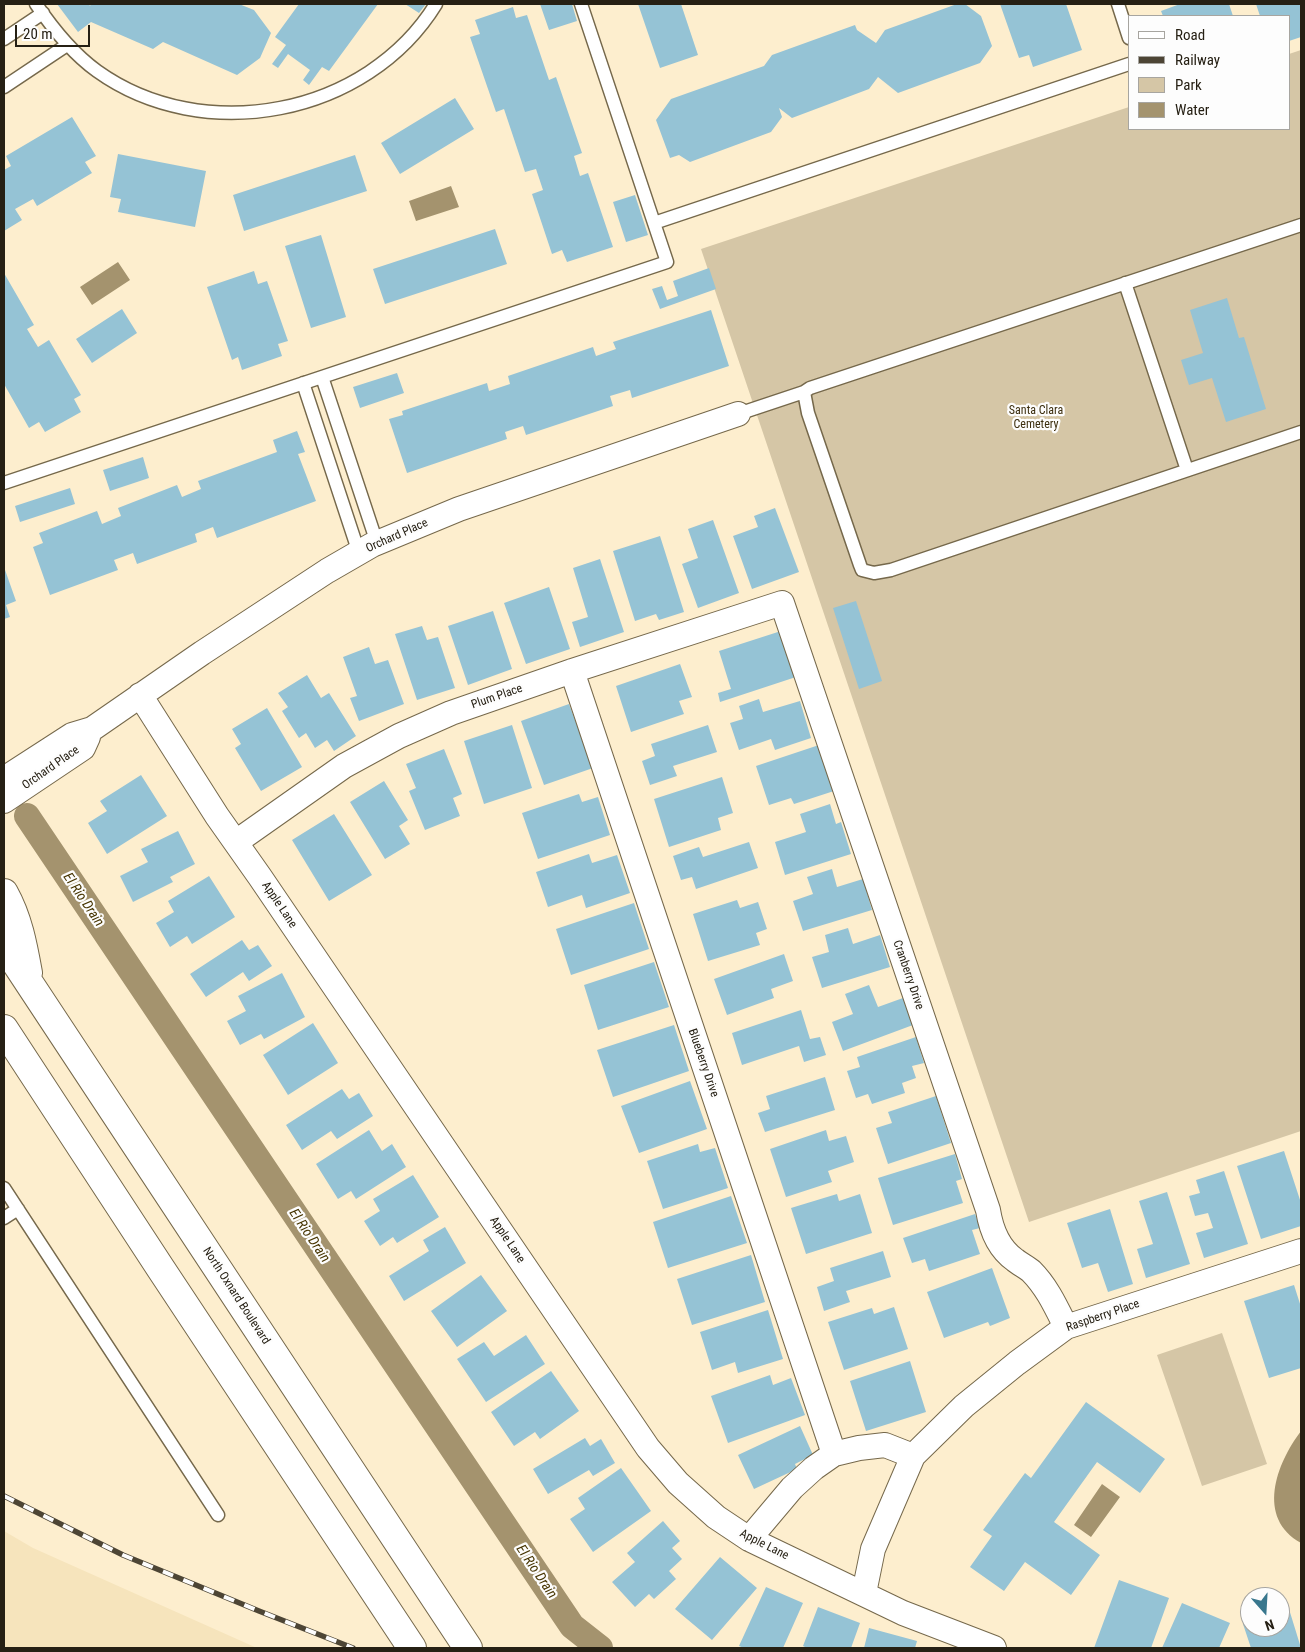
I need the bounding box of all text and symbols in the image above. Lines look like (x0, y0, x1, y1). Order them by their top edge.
scale bar (18, 15, 92, 47)
legend (1128, 15, 1290, 130)
text: 20 m (23, 25, 53, 43)
text: Road (1175, 26, 1205, 44)
text: Railway (1175, 51, 1220, 69)
text: Park (1175, 76, 1202, 94)
text: Water (1175, 101, 1209, 119)
park label: Santa Clara Cemetery (1009, 404, 1063, 432)
street label: Orchard Place (364, 516, 430, 556)
street label: Plum Place (469, 682, 525, 712)
street label: Orchard Place (20, 743, 82, 793)
water label: El Rio Drain (59, 870, 107, 930)
street label: Apple Lane (258, 879, 300, 931)
street label: Cranberry Drive (889, 938, 927, 1012)
street label: Blueberry Drive (685, 1027, 721, 1099)
water label: El Rio Drain (285, 1206, 333, 1266)
street label: Apple Lane (486, 1214, 528, 1266)
street label: North Oxnard Boulevard (199, 1245, 273, 1347)
street label: Raspberry Place (1064, 1297, 1142, 1335)
street label: Apple Lane (737, 1527, 791, 1563)
water label: El Rio Drain (512, 1542, 560, 1602)
north arrow (1240, 1587, 1290, 1637)
text: N (1263, 1616, 1276, 1634)

